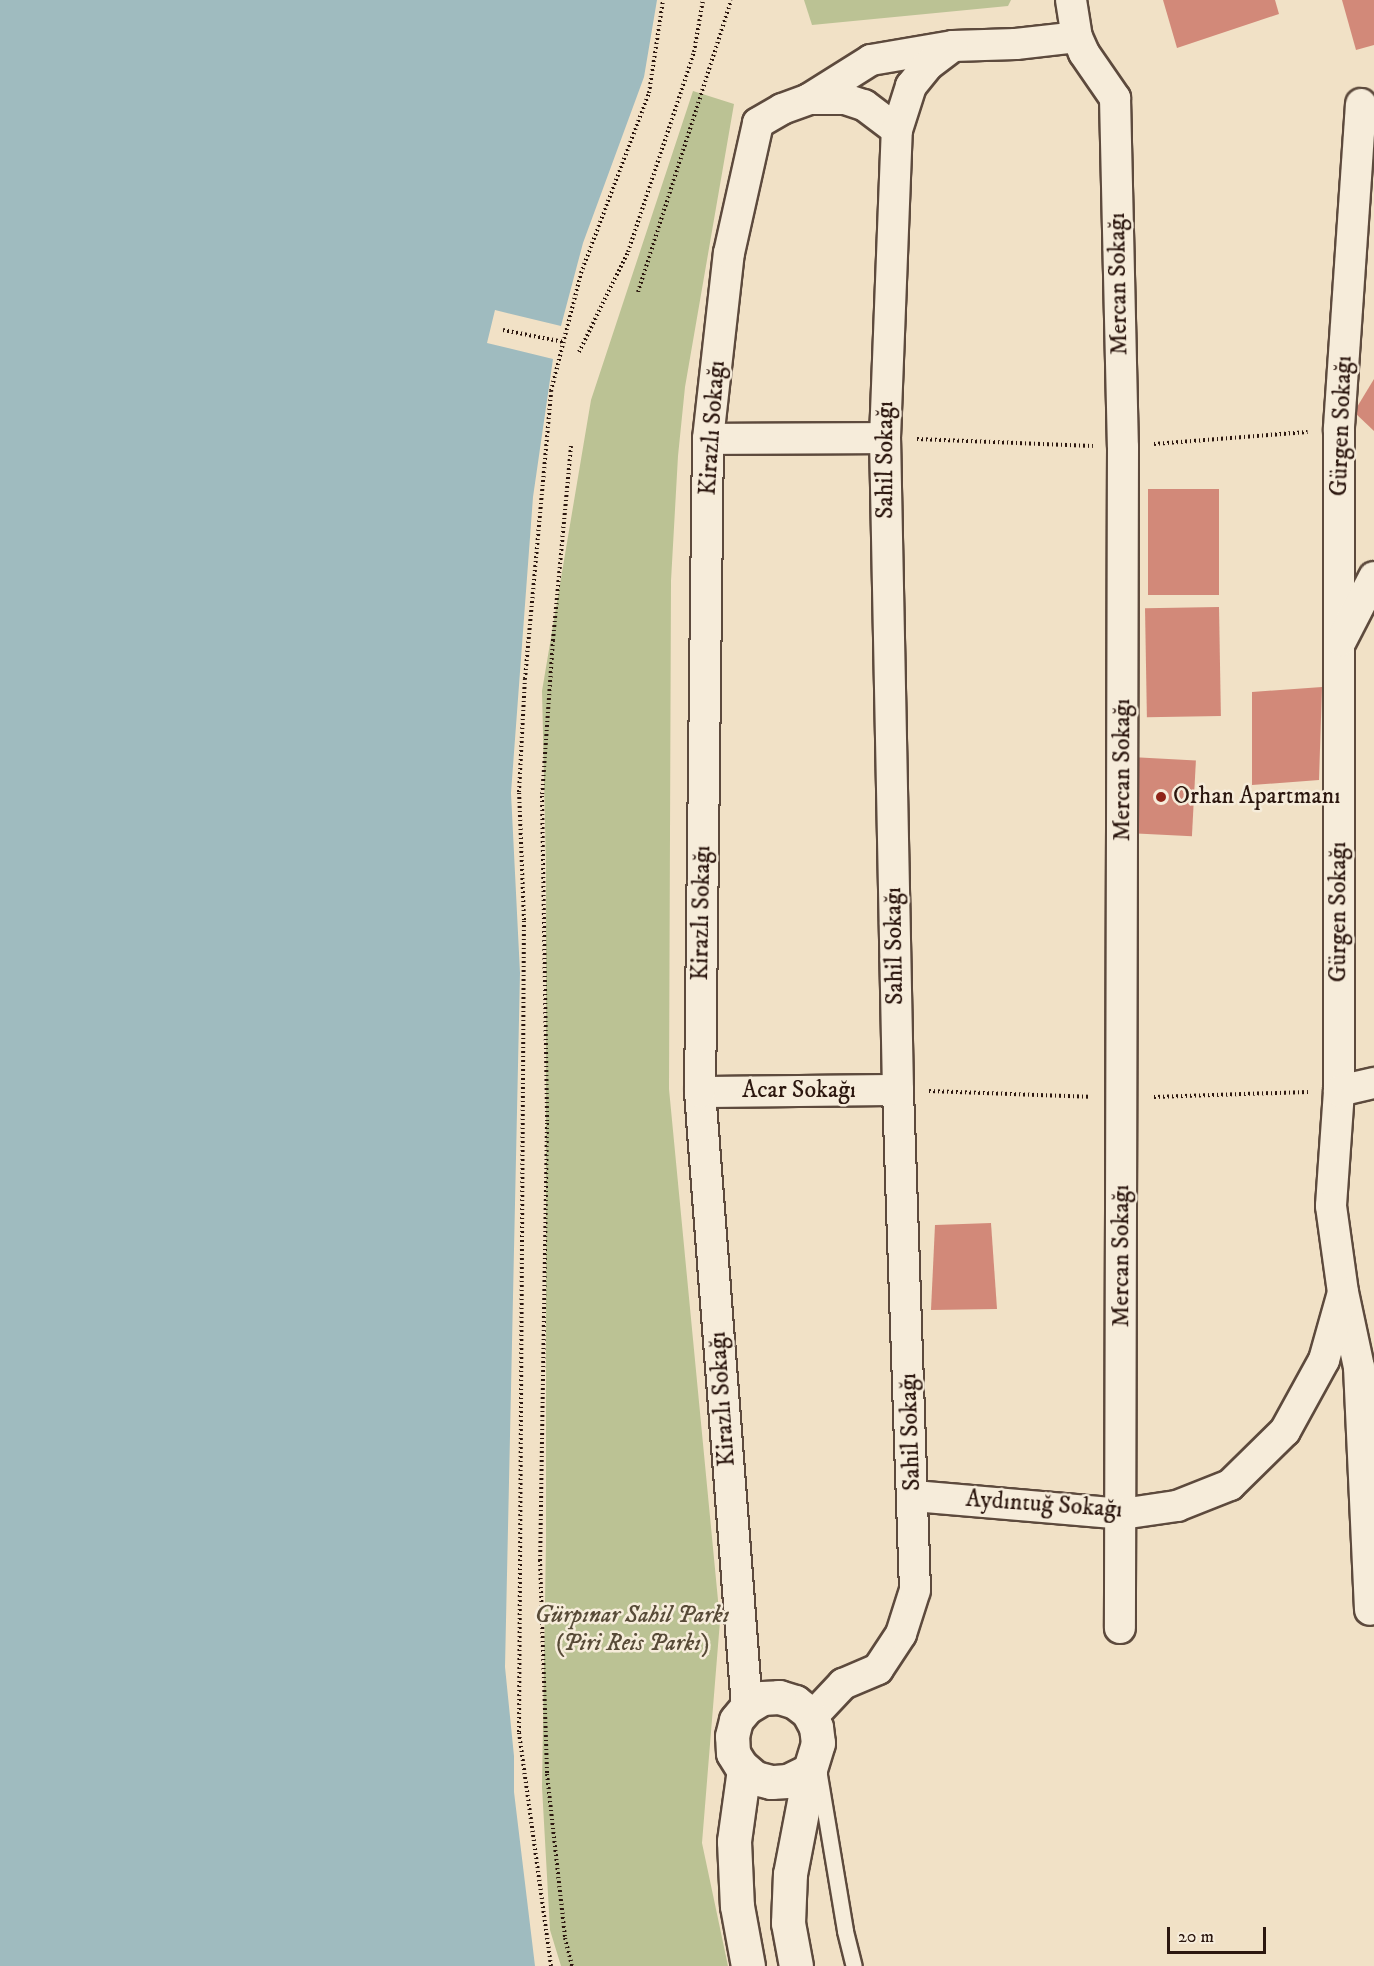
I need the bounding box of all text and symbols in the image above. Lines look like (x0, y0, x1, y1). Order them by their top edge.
street label: Mercan Sokağı (1103, 212, 1135, 356)
street label: Gürgen Sokağı (1325, 355, 1359, 497)
street label: Kirazlı Sokağı (694, 360, 732, 496)
street label: Sahil Sokağı (872, 401, 900, 519)
street label: Mercan Sokağı (1109, 699, 1137, 841)
place label: Orhan Apartmanı (1173, 783, 1340, 811)
marker: Orhan Apartmanı (1154, 790, 1168, 804)
street label: Gürgen Sokağı (1325, 842, 1353, 982)
street label: Kirazlı Sokağı (686, 845, 718, 981)
street label: Sahil Sokağı (880, 887, 910, 1005)
street label: Acar Sokağı (742, 1077, 856, 1105)
street label: Mercan Sokağı (1108, 1185, 1136, 1327)
street label: Kirazlı Sokağı (704, 1331, 742, 1467)
street label: Sahil Sokağı (895, 1373, 927, 1491)
street label: Aydıntuğ Sokağı (965, 1485, 1123, 1525)
park label: Gürpınar Sahil Parkı (Piri Reis Parkı) (535, 1602, 729, 1658)
scale bar (1170, 1915, 1269, 1953)
text: 20 m (1178, 1926, 1214, 1948)

